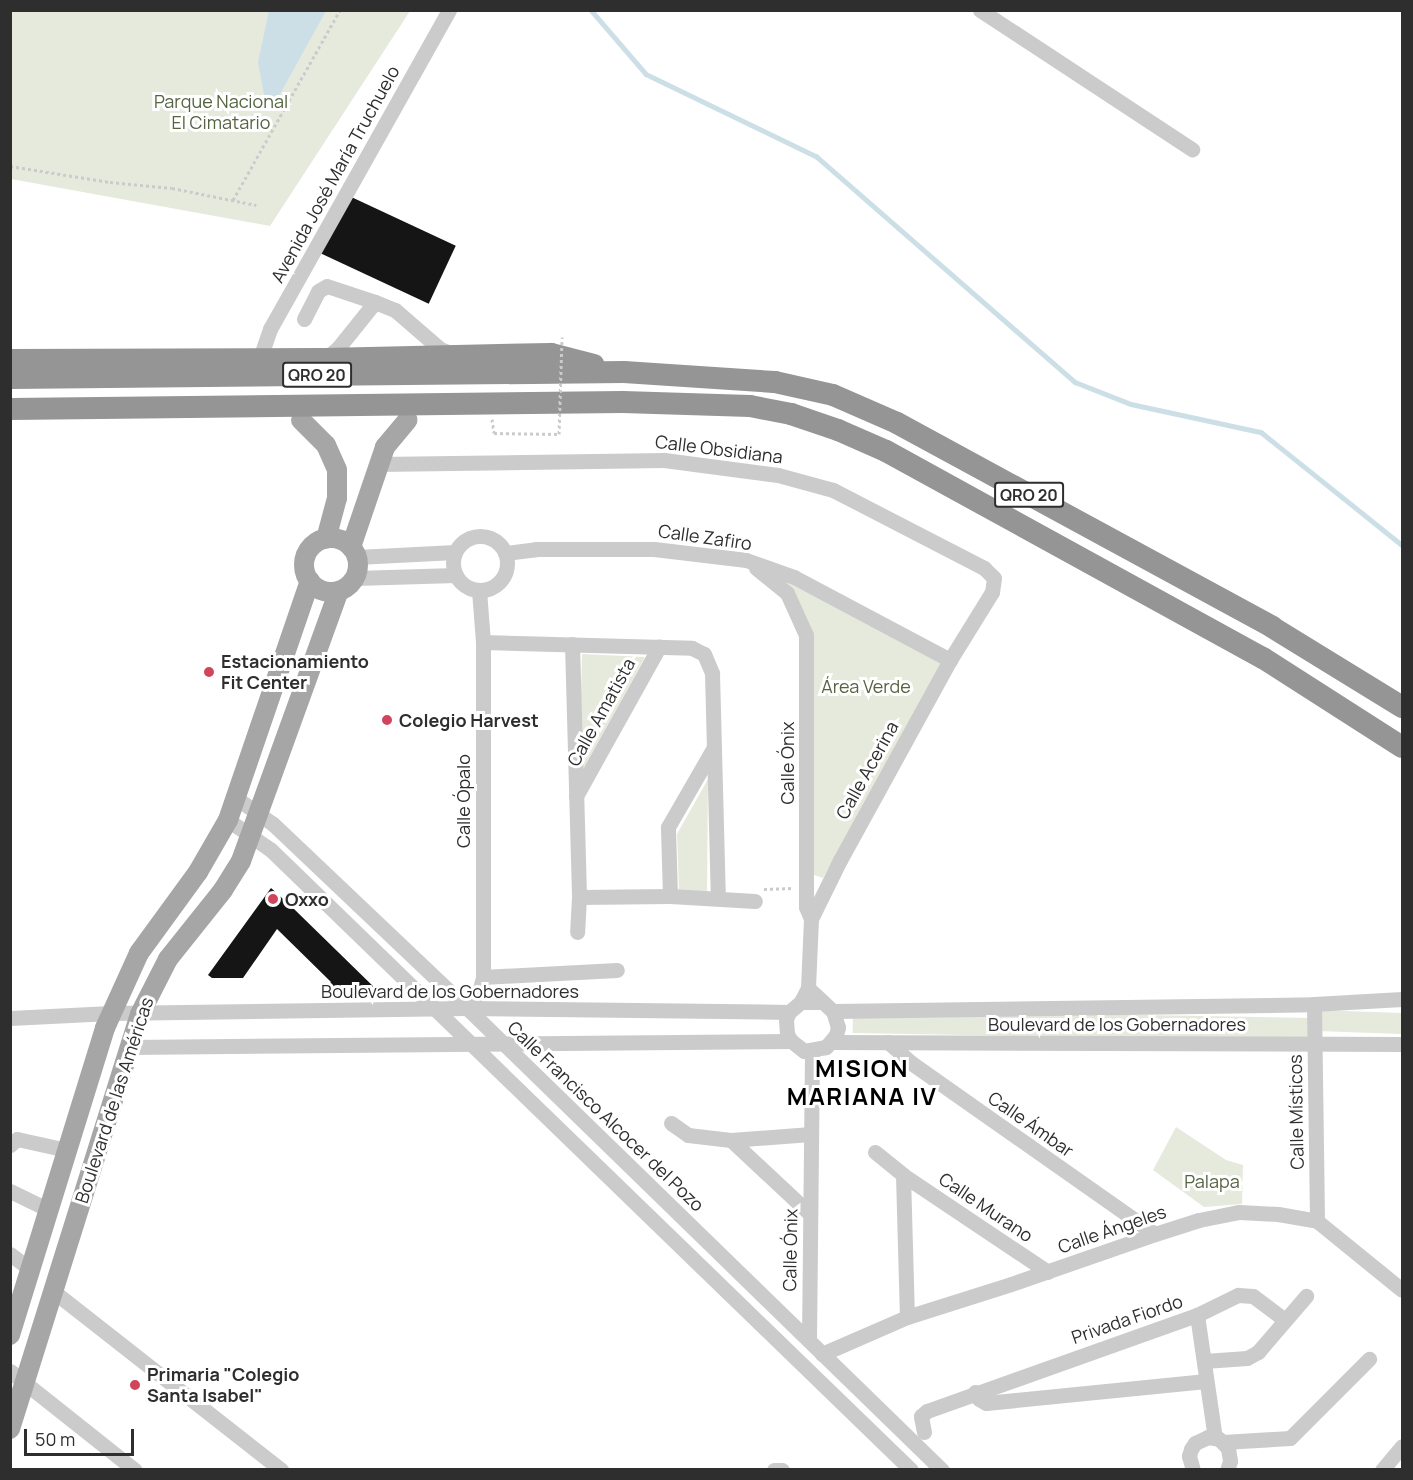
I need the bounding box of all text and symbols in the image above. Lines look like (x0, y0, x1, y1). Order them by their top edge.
street label: Avenida José María Truchuelo (266, 62, 404, 286)
park label: Parque Nacional El Cimatario (154, 91, 288, 134)
road number: QRO 20 (281, 362, 353, 388)
street label: Calle Obsidiana (654, 430, 784, 468)
road number: QRO 20 (993, 482, 1065, 508)
street label: Calle Zafiro (657, 520, 753, 554)
place label: Estacionamiento Fit Center (221, 651, 369, 694)
street label: Calle Amatista (562, 654, 640, 770)
marker: Estacionamiento Fit Center (202, 665, 216, 679)
park label: Área Verde (821, 675, 911, 697)
place label: Colegio Harvest (399, 709, 539, 731)
marker: Colegio Harvest (380, 713, 394, 727)
street label: Calle Acerina (831, 717, 903, 823)
street label: Calle Ónix (776, 722, 798, 804)
street label: Calle Ópalo (452, 754, 474, 848)
place label: Oxxo (285, 888, 329, 910)
marker: Oxxo (266, 892, 280, 906)
street label: Boulevard de los Gobernadores (321, 980, 579, 1002)
street label: Boulevard de las Américas (70, 994, 158, 1206)
street label: Boulevard de los Gobernadores (988, 1013, 1246, 1035)
street label: Calle Francisco Alcocer del Pozo (503, 1016, 709, 1216)
district label: MISION MARIANA IV (787, 1054, 937, 1110)
street label: Calle Místicos (1284, 1054, 1308, 1170)
street label: Calle Ámbar (984, 1087, 1078, 1161)
street label: Calle Murano (935, 1168, 1037, 1246)
park label: Palapa (1184, 1170, 1240, 1192)
street label: Calle Ángeles (1055, 1200, 1169, 1258)
street label: Calle Ónix (778, 1208, 802, 1292)
street label: Privada Fiordo (1069, 1290, 1185, 1348)
place label: Primaria "Colegio Santa Isabel" (147, 1364, 299, 1406)
marker: Primaria "Colegio Santa Isabel" (128, 1378, 142, 1392)
scale bar (27, 1417, 136, 1455)
text: 50 m (35, 1427, 75, 1451)

